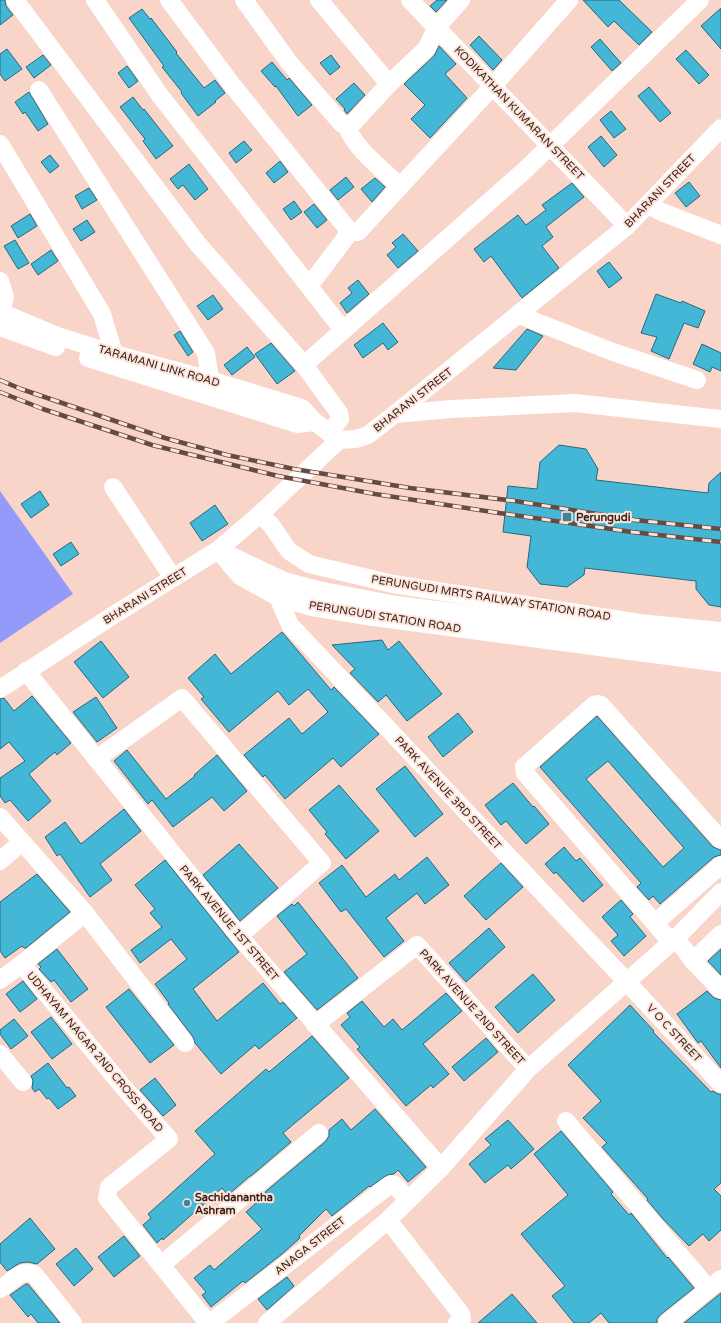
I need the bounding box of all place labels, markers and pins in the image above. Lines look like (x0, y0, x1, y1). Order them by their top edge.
marker: Perungudi (561, 511, 573, 523)
place label: Perungudi (576, 511, 631, 525)
place label: Sachidanantha Ashram (195, 1191, 273, 1217)
marker: Sachidanantha Ashram (182, 1198, 192, 1208)

